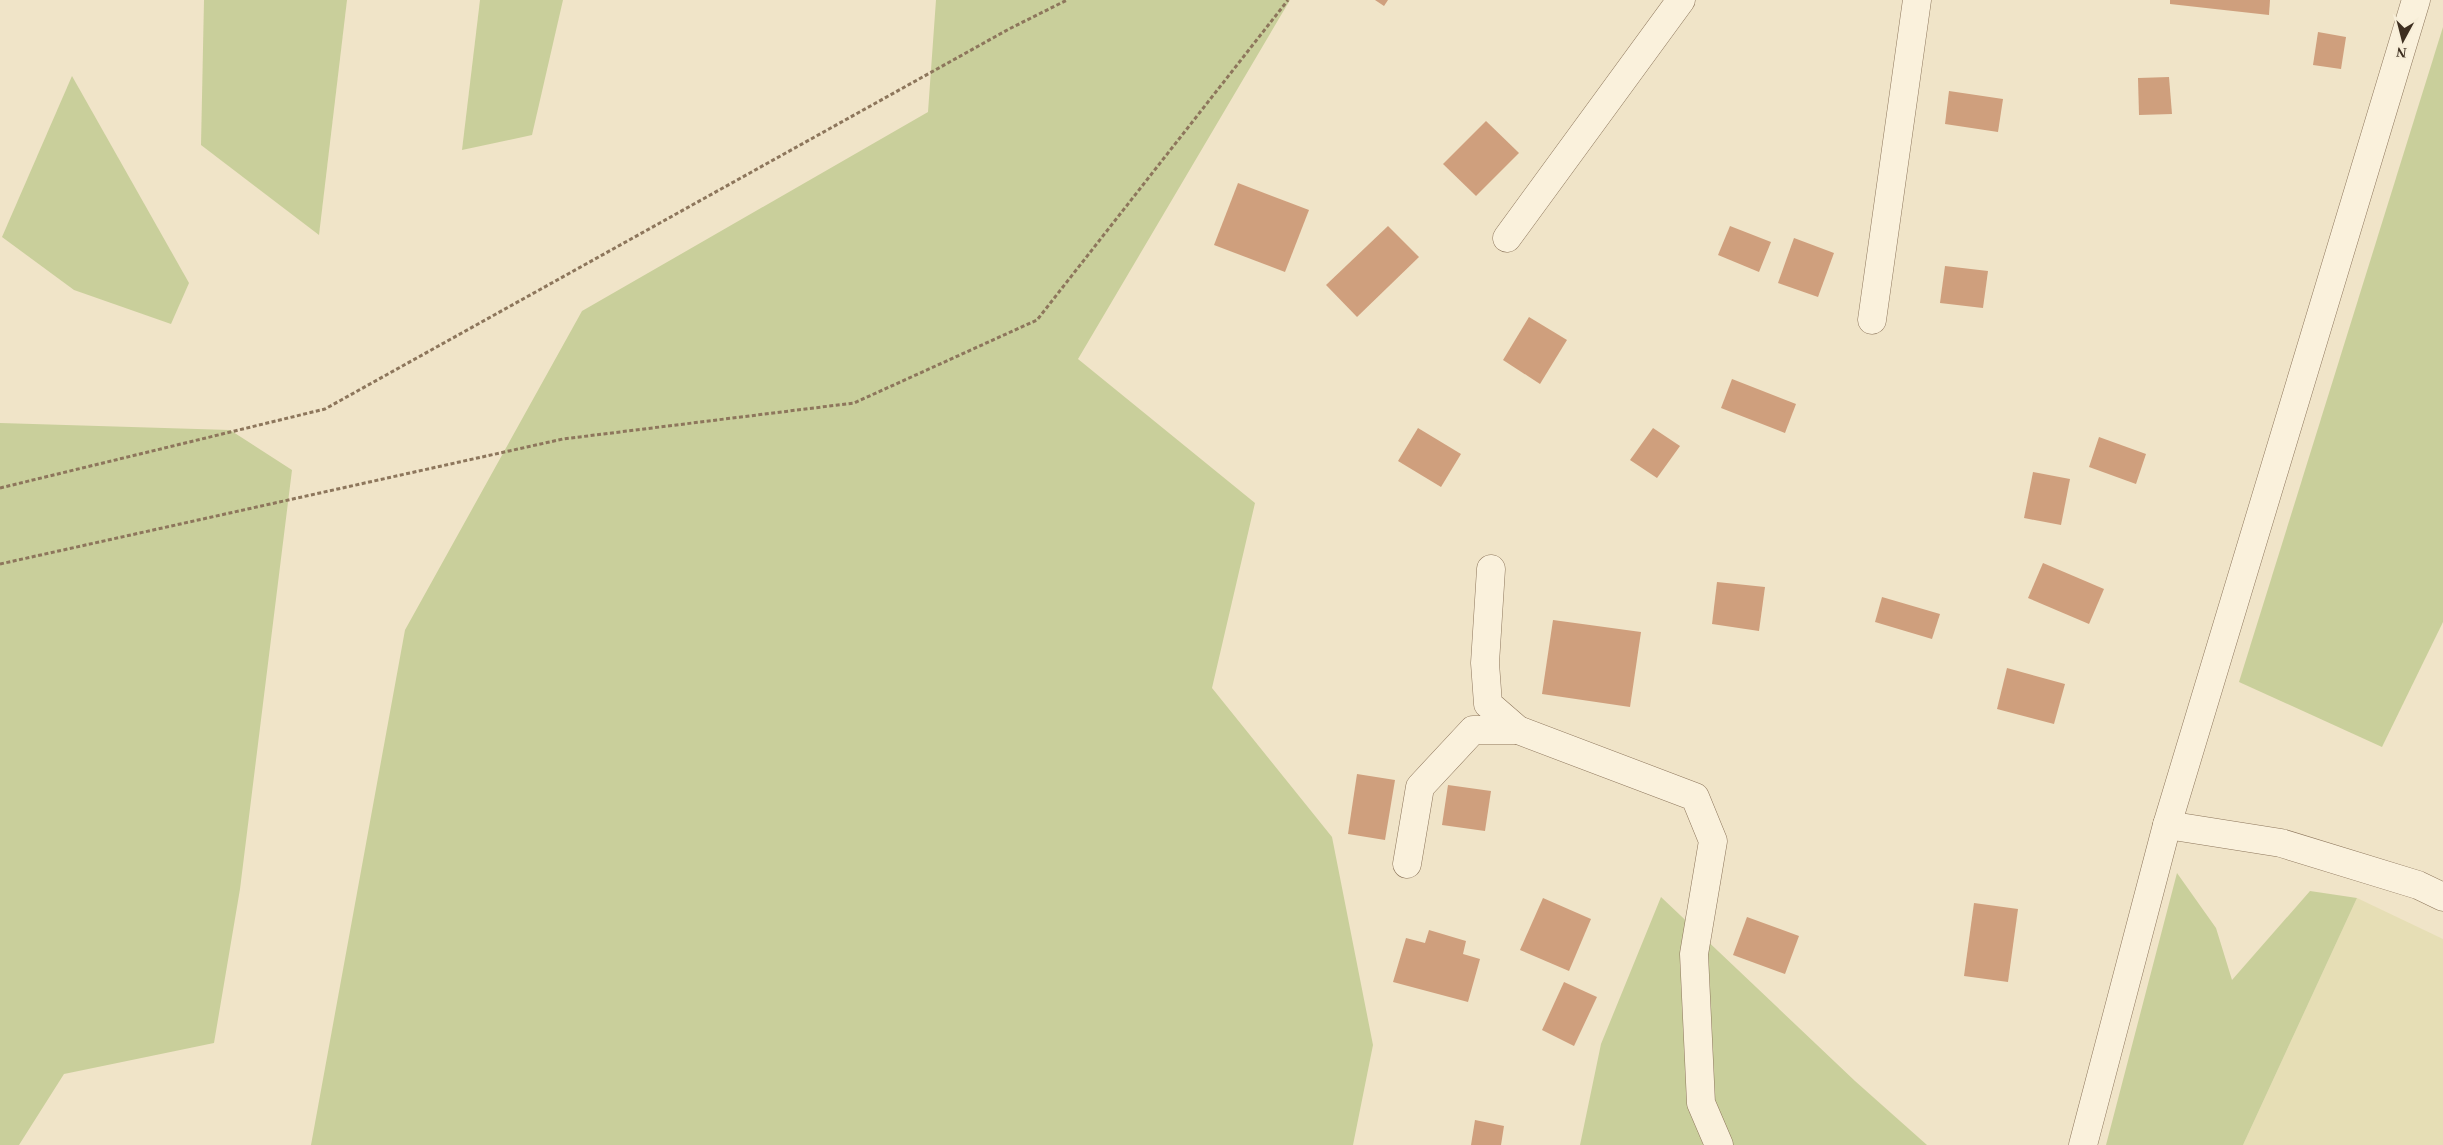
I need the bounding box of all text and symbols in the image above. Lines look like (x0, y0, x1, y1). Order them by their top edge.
north arrow (2378, 15, 2428, 65)
text: N (2396, 44, 2407, 60)

